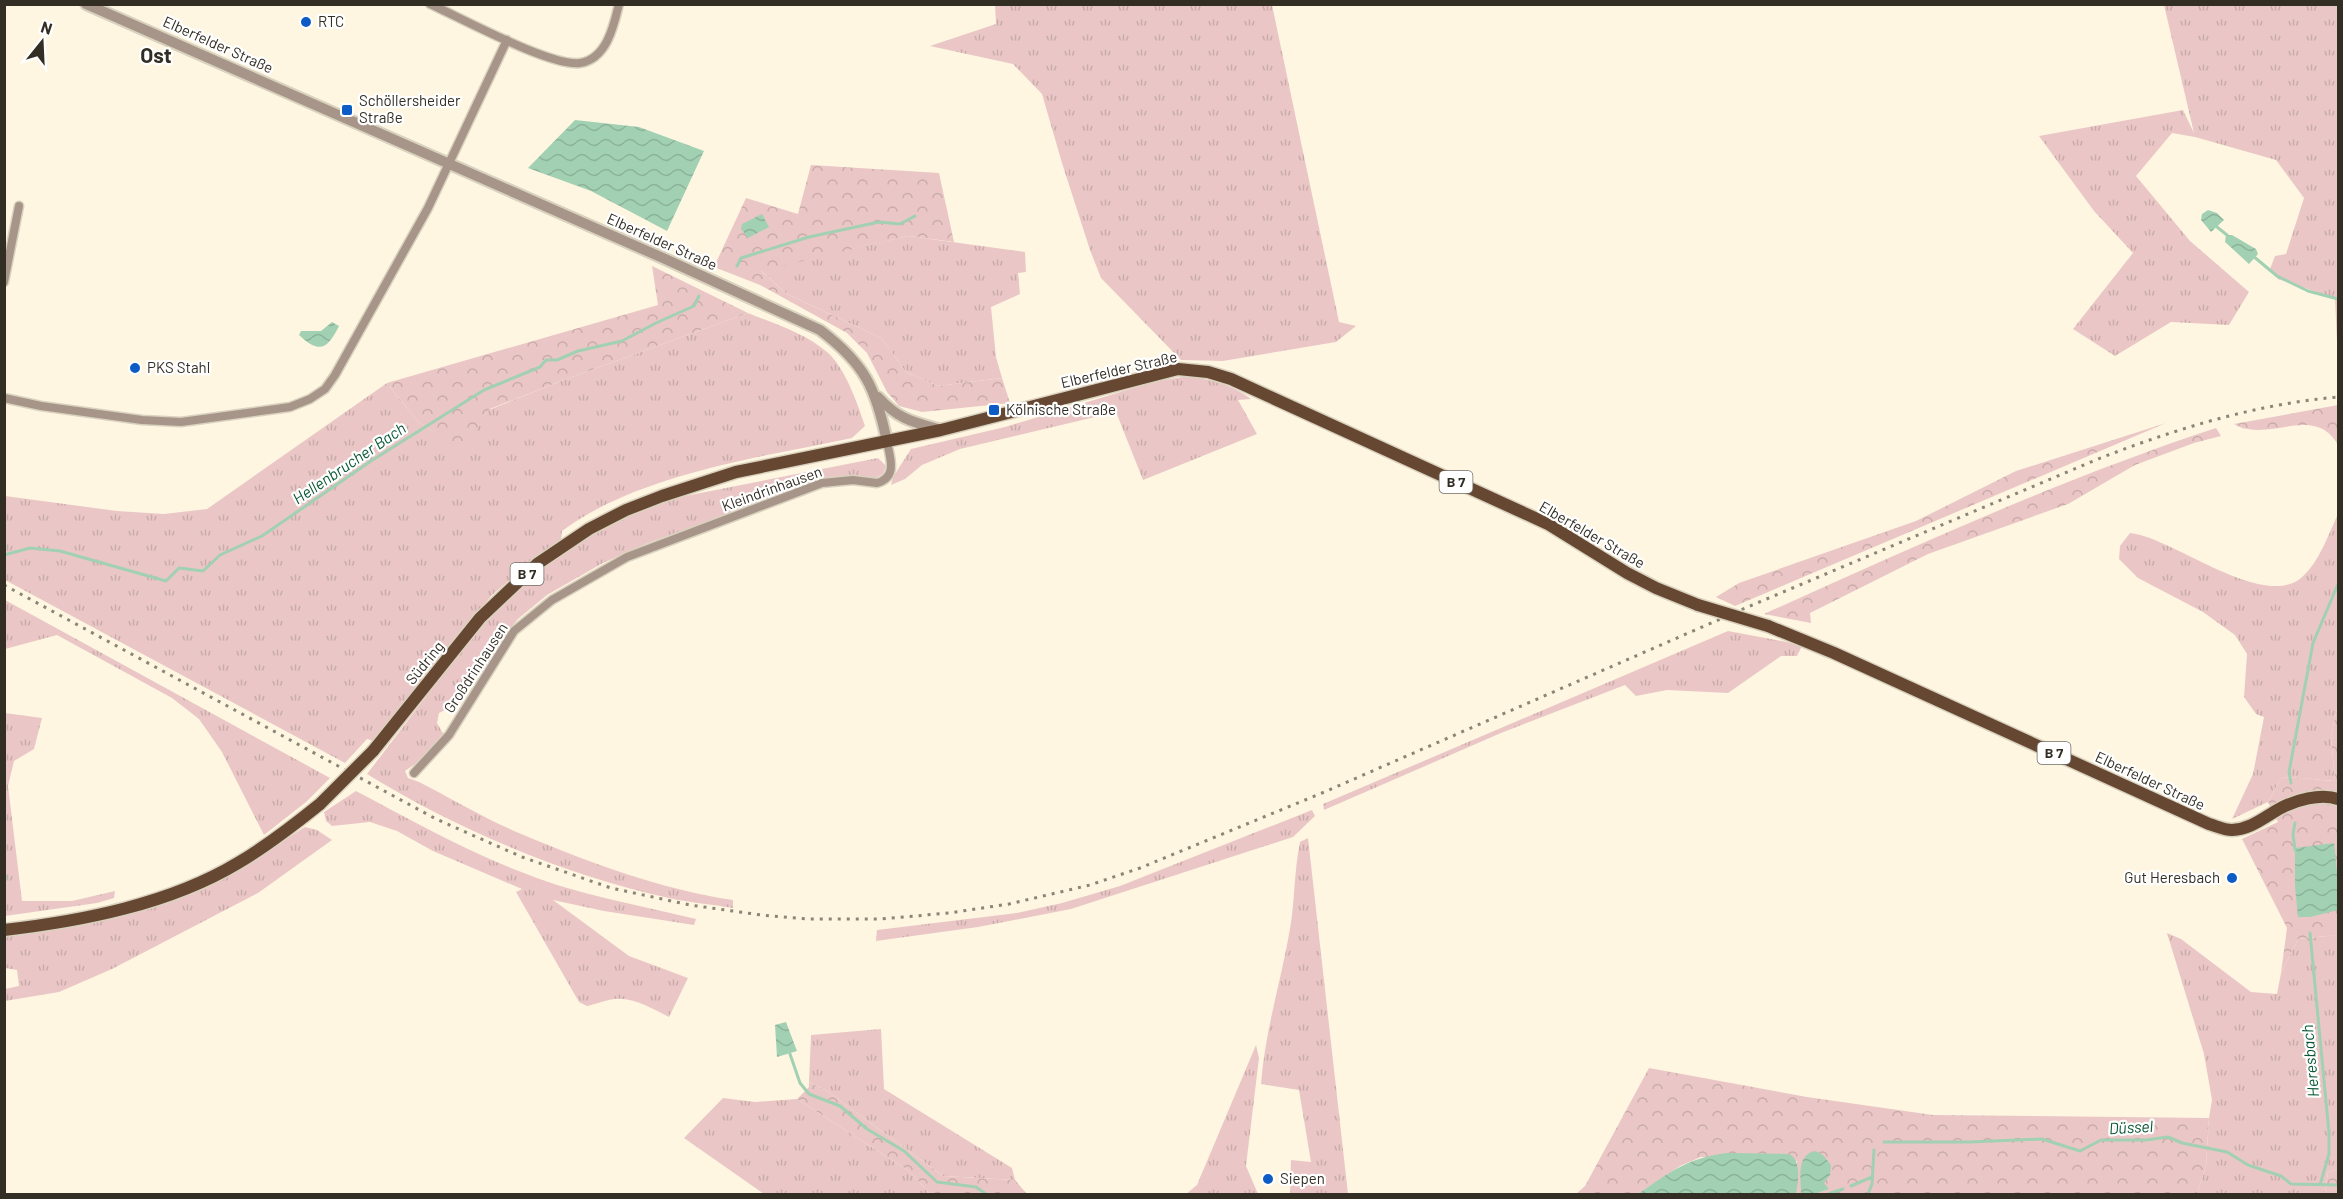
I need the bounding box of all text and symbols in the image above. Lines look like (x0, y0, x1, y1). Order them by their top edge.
north arrow (12, 12, 72, 72)
street label: Elberfelder Straße (161, 12, 276, 76)
place label: RTC (318, 12, 344, 30)
marker: RTC (299, 15, 313, 29)
text: N (39, 17, 55, 38)
district label: Ost (140, 42, 172, 67)
place label: Schöllersheider Straße (359, 91, 461, 126)
marker: Schöllersheider Straße (340, 103, 354, 117)
street label: Elberfelder Straße (605, 209, 720, 273)
street label: Elberfelder Straße (1059, 347, 1179, 391)
place label: PKS Stahl (147, 358, 210, 376)
marker: PKS Stahl (128, 361, 142, 375)
place label: Kölnische Straße (1006, 400, 1116, 418)
marker: Kölnische Straße (987, 403, 1001, 417)
water label: Hellenbrucher Bach (289, 418, 409, 507)
street label: Kleindrinhausen (719, 462, 824, 514)
road number: B 7 (1440, 471, 1472, 493)
street label: Elberfelder Straße (1537, 497, 1648, 572)
road number: B 7 (510, 563, 544, 585)
street label: Großdrinhausen (439, 619, 511, 716)
street label: Südring (401, 637, 447, 688)
road number: B 7 (2038, 742, 2070, 764)
street label: Elberfelder Straße (2093, 747, 2208, 813)
place label: Gut Heresbach (2124, 868, 2220, 886)
marker: Gut Heresbach (2225, 871, 2239, 885)
water label: Heresbach (2297, 1024, 2322, 1098)
water label: Düssel (2108, 1116, 2154, 1137)
place label: Siepen (1280, 1169, 1325, 1187)
marker: Siepen (1261, 1172, 1275, 1186)

